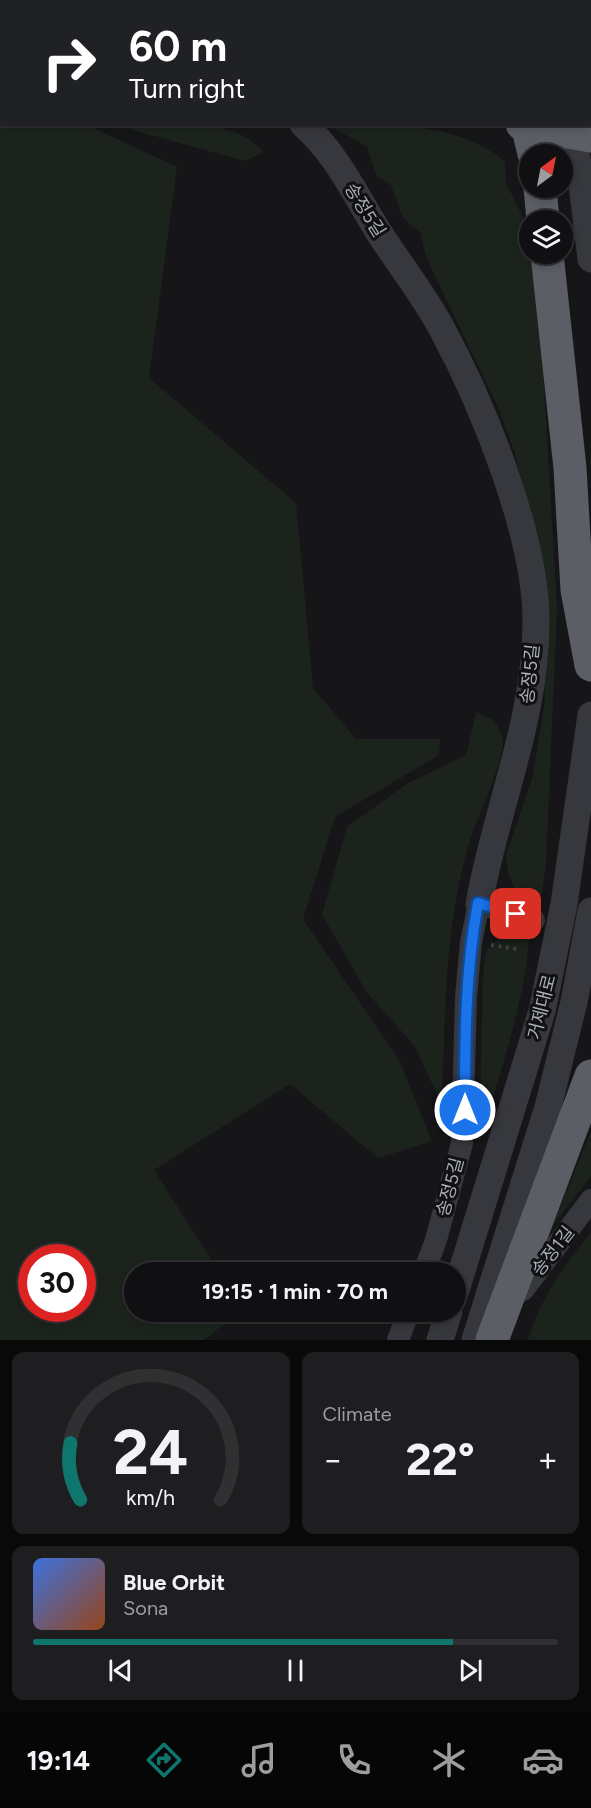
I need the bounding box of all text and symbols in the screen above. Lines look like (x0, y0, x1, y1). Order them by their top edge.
text: 60 m (129, 21, 227, 72)
icon: right (30, 24, 108, 102)
text: Turn right (129, 72, 245, 105)
north arrow (519, 144, 573, 198)
map controls (519, 144, 573, 264)
street label: 송정5길 (340, 179, 390, 241)
button: layers (519, 210, 573, 264)
street label: 송정5길 (516, 643, 544, 705)
pin (490, 888, 541, 939)
icon: arrive (499, 897, 532, 930)
street label: 거제대로 (523, 972, 561, 1042)
position arrow (433, 1078, 497, 1142)
street label: 송정5길 (432, 1155, 468, 1219)
street label: 송정1길 (527, 1222, 579, 1280)
speed limit sign: 30 (18, 1244, 96, 1322)
text: 19:15 · 1 min · 70 m (202, 1278, 388, 1305)
text: Climate (323, 1402, 392, 1426)
text: 24 (113, 1415, 189, 1490)
text: 22° (406, 1432, 475, 1486)
text: − (323, 1440, 343, 1479)
text: + (537, 1440, 558, 1479)
text: km/h (126, 1485, 175, 1510)
text: Blue Orbit (123, 1569, 225, 1596)
text: Sona (123, 1596, 168, 1620)
icon: previous (104, 1654, 137, 1687)
icon: pause (279, 1654, 312, 1687)
icon: next (454, 1654, 487, 1687)
icon: directions (143, 1739, 185, 1781)
icon: music (238, 1739, 280, 1781)
icon: phone (333, 1739, 375, 1781)
icon: climate (428, 1739, 470, 1781)
icon: car (522, 1739, 564, 1781)
text: 19:14 (26, 1744, 90, 1777)

